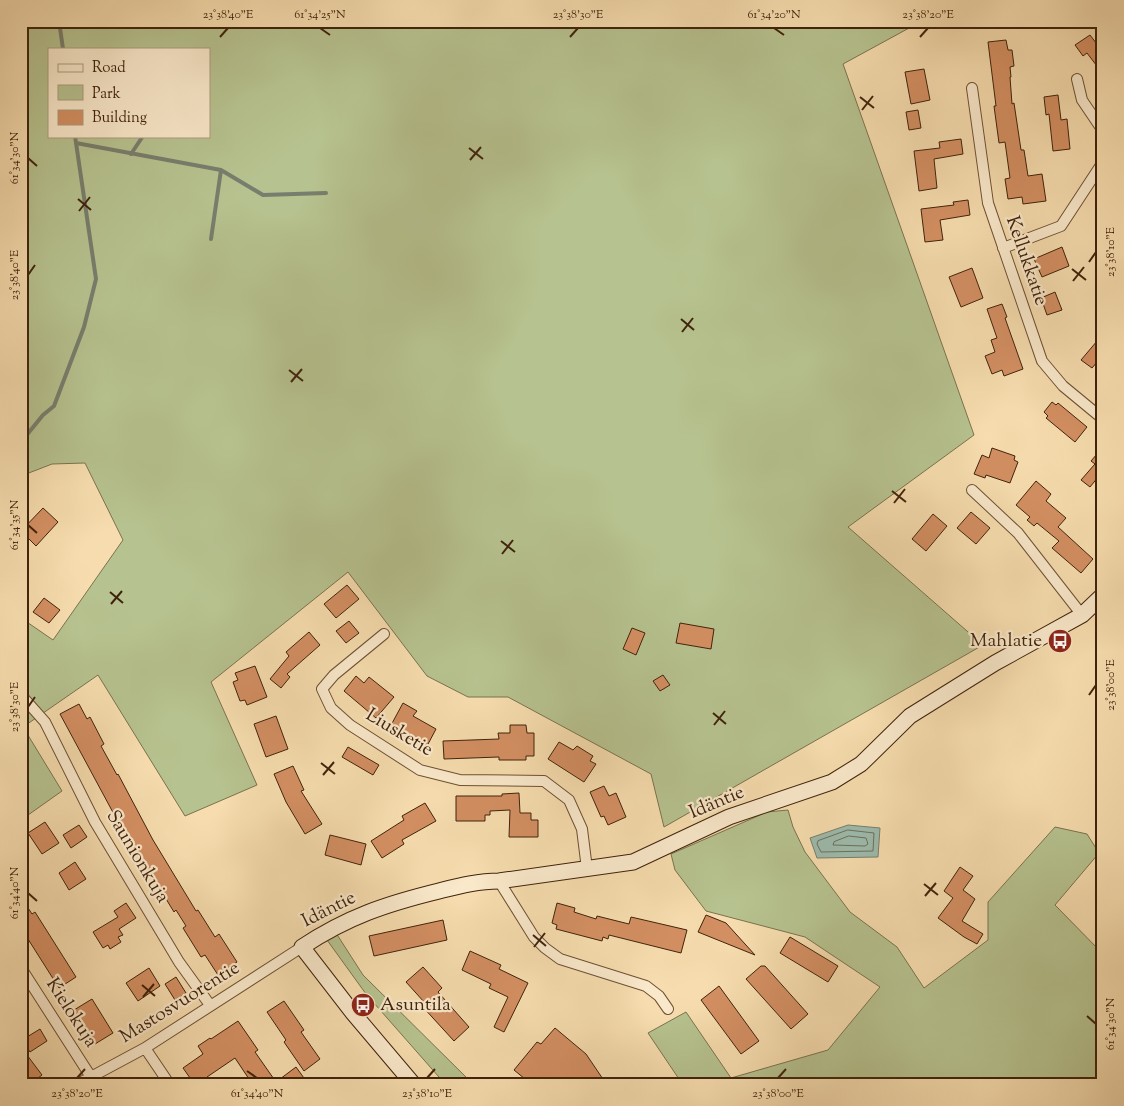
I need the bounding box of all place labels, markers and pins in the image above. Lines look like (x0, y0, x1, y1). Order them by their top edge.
place label: Mahlatie (970, 628, 1042, 655)
bus stop icon: Mahlatie (1047, 628, 1073, 654)
bus stop icon: Asuntila (350, 992, 376, 1018)
place label: Asuntila (380, 992, 451, 1019)

